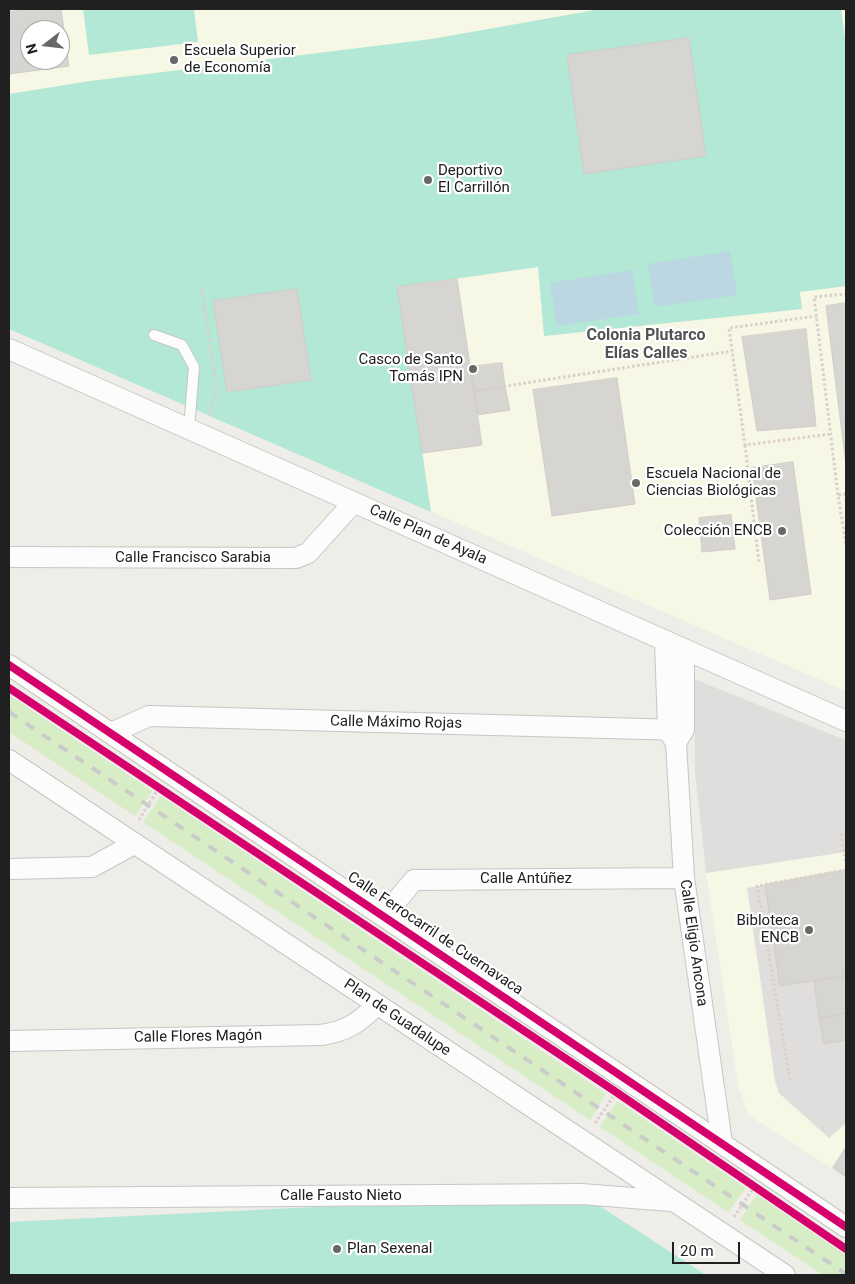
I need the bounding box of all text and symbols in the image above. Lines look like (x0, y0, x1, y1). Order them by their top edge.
north arrow (20, 20, 70, 70)
text: N (22, 42, 41, 56)
place label: Escuela Superior de Economía (184, 42, 296, 77)
marker: Escuela Superior de Economía (168, 54, 180, 66)
place label: Deportivo El Carrillón (438, 162, 510, 197)
marker: Deportivo El Carrillón (422, 174, 434, 186)
district label: Colonia Plutarco Elías Calles (586, 326, 706, 364)
place label: Casco de Santo Tomás IPN (358, 351, 463, 386)
marker: Casco de Santo Tomás IPN (467, 363, 479, 375)
place label: Escuela Nacional de Ciencias Biológicas (646, 465, 781, 500)
marker: Escuela Nacional de Ciencias Biológicas (630, 477, 642, 489)
street label: Calle Plan de Ayala (366, 501, 490, 569)
place label: Colección ENCB (664, 522, 772, 540)
marker: Colección ENCB (776, 525, 788, 537)
street label: Calle Francisco Sarabia (115, 549, 271, 567)
street label: Calle Máximo Rojas (330, 713, 462, 733)
street label: Calle Ferrocarril de Cuernavaca (344, 868, 526, 1000)
street label: Calle Antúñez (480, 870, 572, 888)
street label: Calle Eligio Ancona (675, 878, 711, 1008)
place label: Bibloteca ENCB (737, 912, 799, 947)
marker: Bibloteca ENCB (803, 924, 815, 936)
street label: Plan de Guadalupe (340, 976, 454, 1060)
street label: Calle Flores Magón (134, 1027, 262, 1047)
street label: Calle Fausto Nieto (280, 1187, 402, 1205)
scale bar (675, 1232, 742, 1264)
place label: Plan Sexenal (347, 1240, 432, 1258)
text: 20 m (680, 1242, 714, 1260)
marker: Plan Sexenal (331, 1243, 343, 1255)

